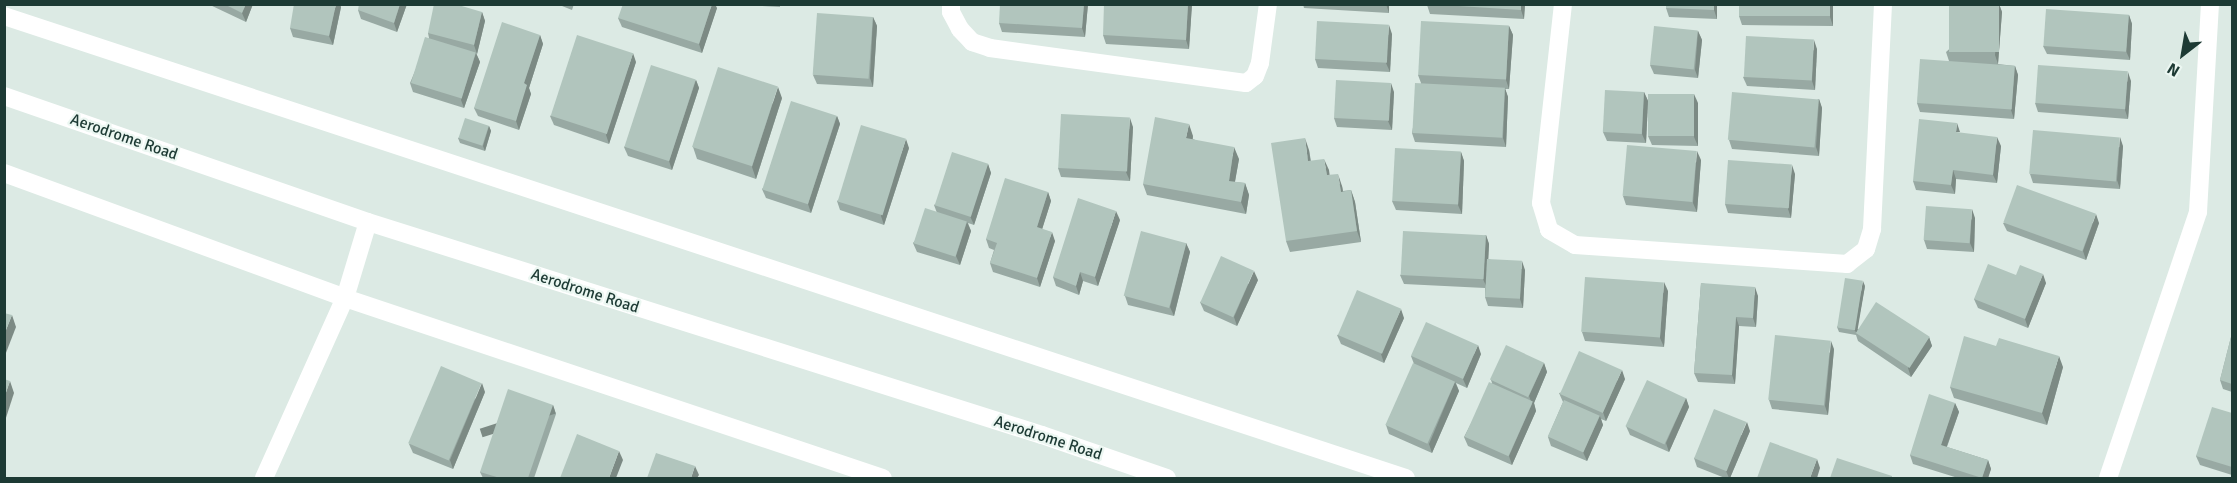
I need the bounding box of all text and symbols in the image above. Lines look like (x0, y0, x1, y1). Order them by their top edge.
north arrow (2153, 24, 2213, 84)
text: N (2164, 58, 2184, 81)
street label: Aerodrome Road (68, 110, 180, 164)
street label: Aerodrome Road (529, 264, 641, 318)
street label: Aerodrome Road (992, 411, 1104, 465)

